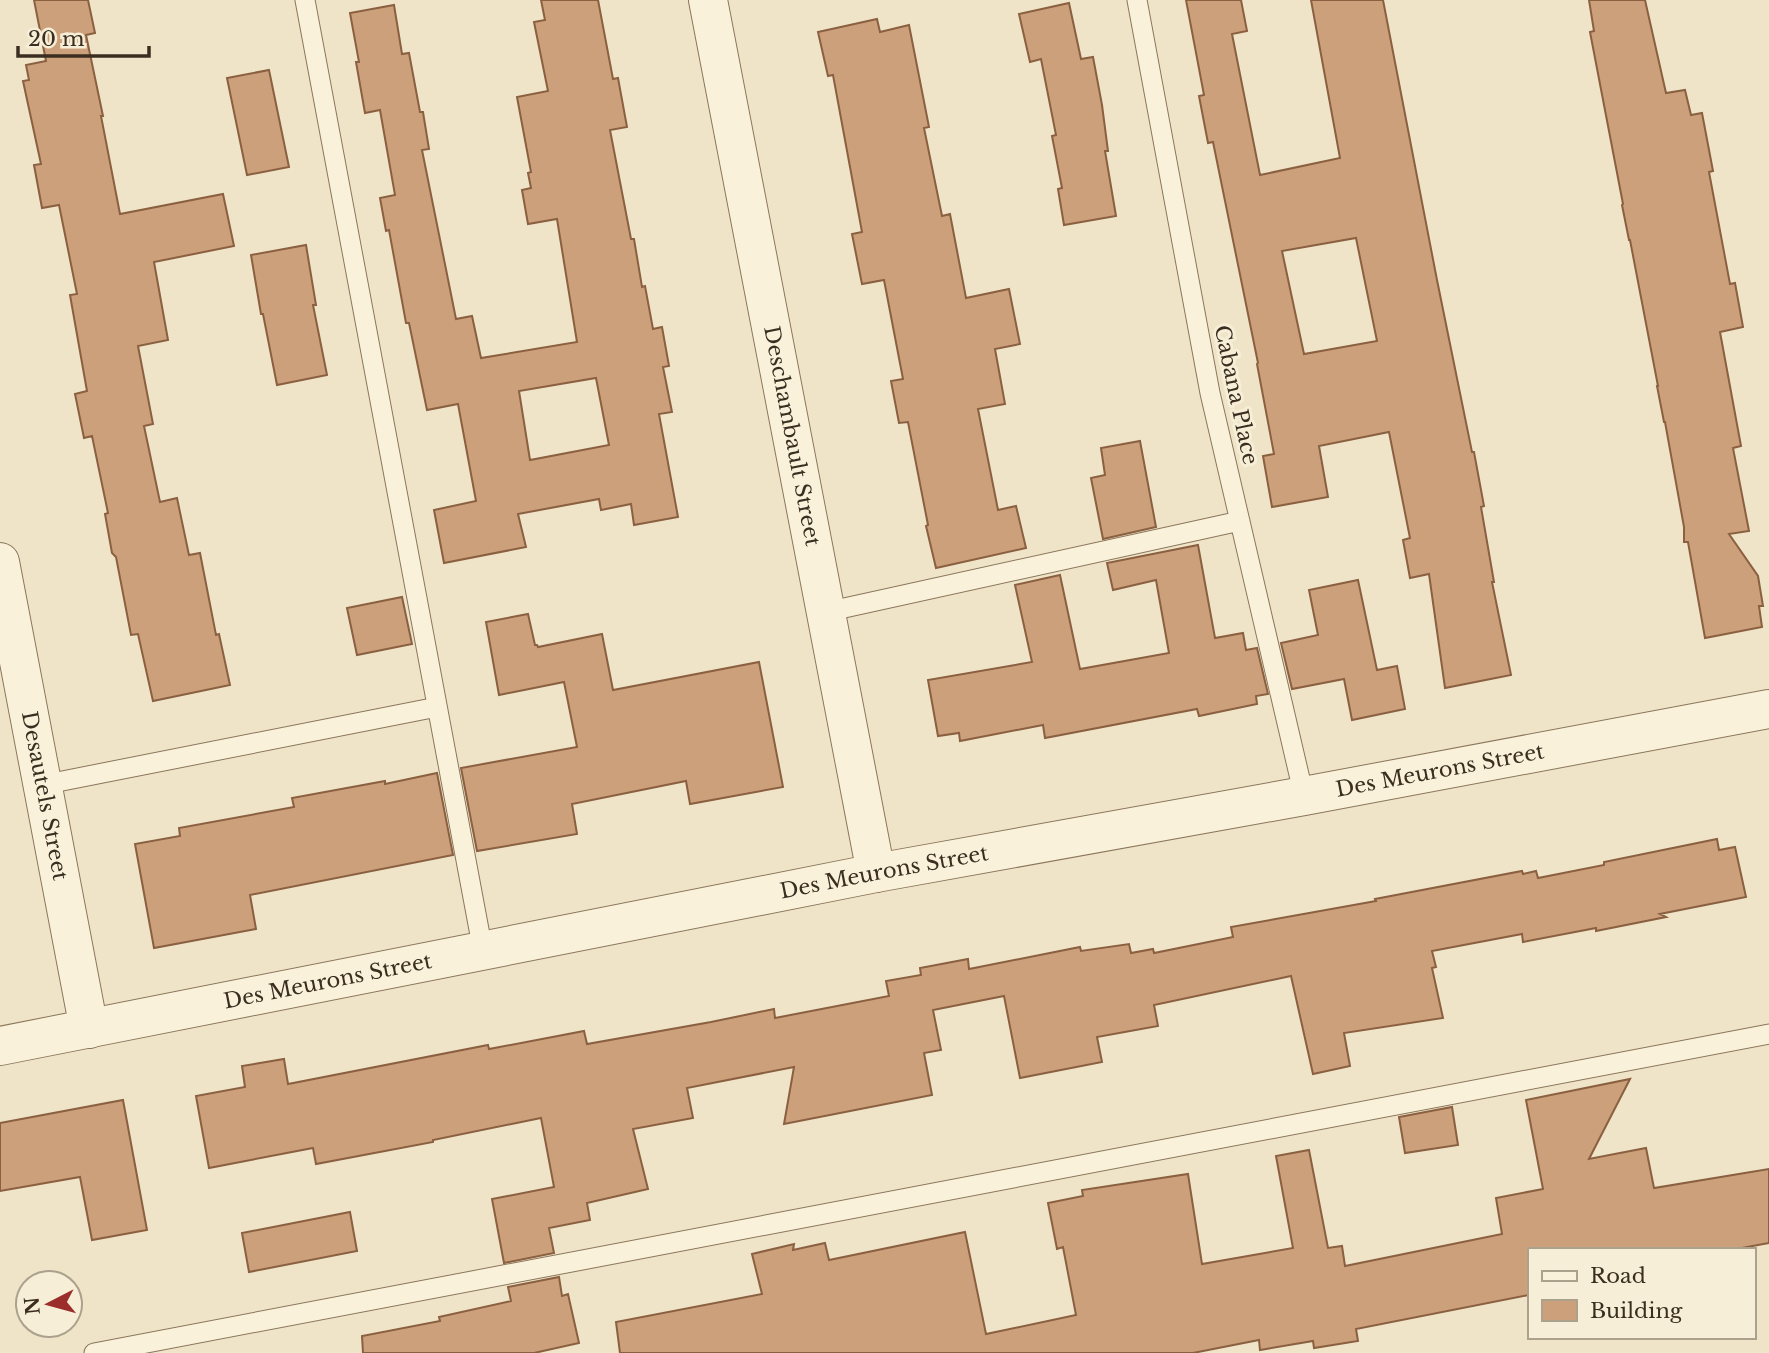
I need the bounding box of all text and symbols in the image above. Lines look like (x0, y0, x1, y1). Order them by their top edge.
scale bar (18, 14, 149, 58)
text: 20 m (28, 26, 85, 52)
street label: Cabana Place (1209, 323, 1263, 467)
street label: Deschambault Street (758, 324, 826, 548)
street label: Desautels Street (16, 709, 73, 883)
street label: Des Meurons Street (1333, 738, 1546, 803)
street label: Des Meurons Street (778, 840, 990, 905)
street label: Des Meurons Street (221, 948, 434, 1015)
legend (1528, 1248, 1755, 1339)
text: Road (1590, 1263, 1646, 1289)
north arrow (14, 1269, 84, 1339)
text: N (20, 1296, 45, 1316)
text: Building (1590, 1298, 1683, 1324)

